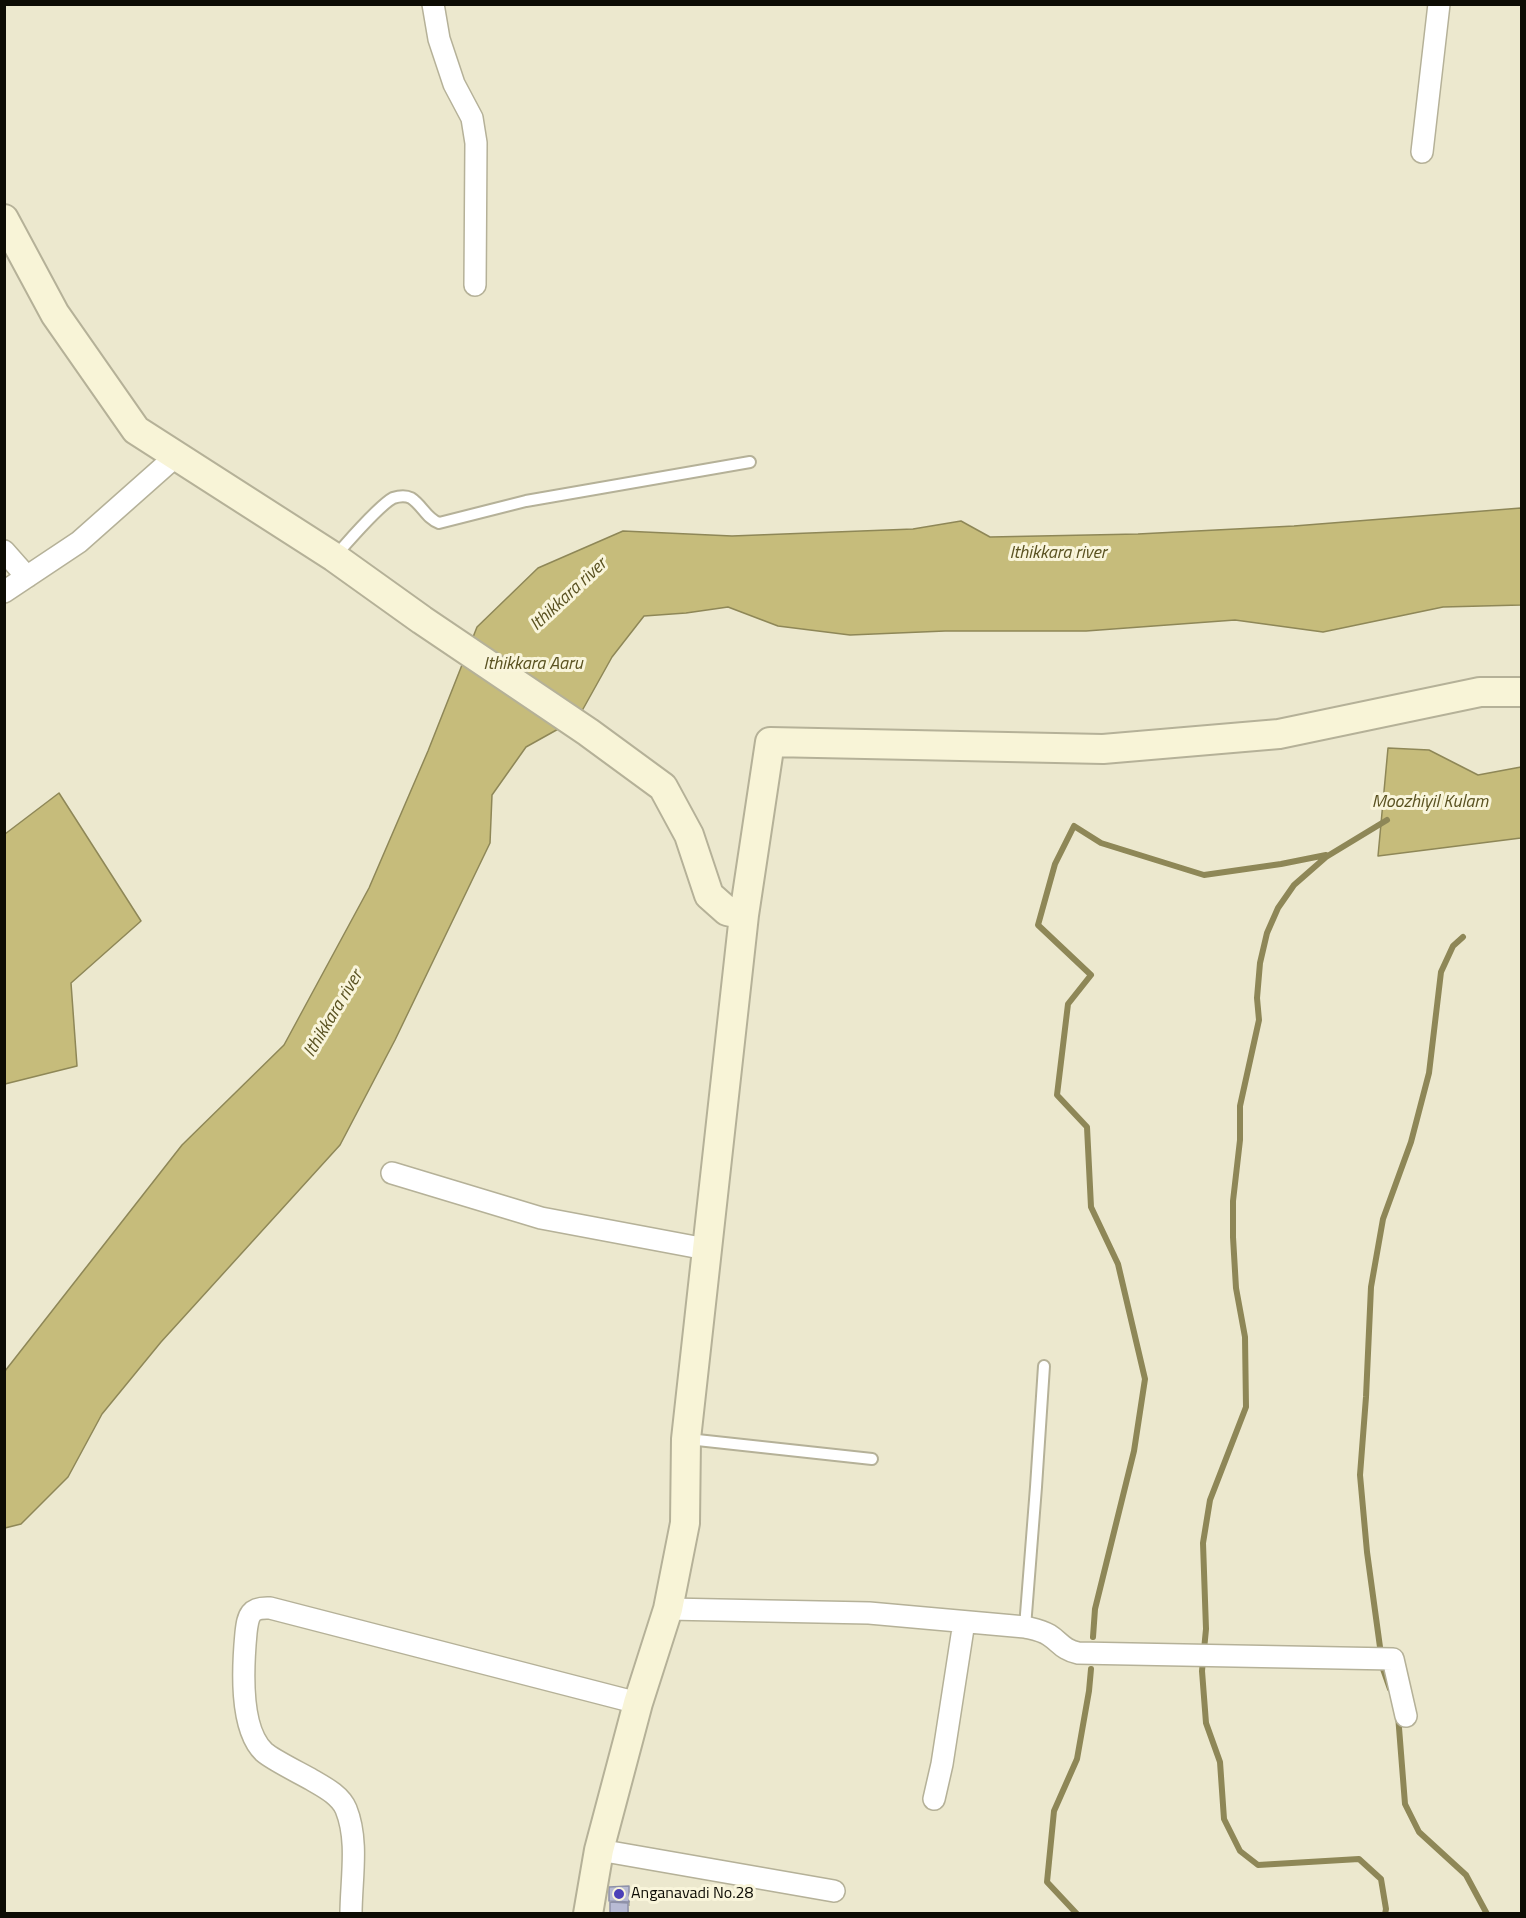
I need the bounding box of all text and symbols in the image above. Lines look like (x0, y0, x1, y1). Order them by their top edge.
water label: Ithikkara river (1009, 543, 1107, 565)
water label: Ithikkara river (526, 554, 612, 636)
water label: Ithikkara Aaru (483, 654, 583, 676)
water label: Moozhiyil Kulam (1372, 792, 1488, 814)
water label: Ithikkara river (300, 967, 368, 1061)
place label: Anganavadi No.28 (631, 1884, 754, 1904)
marker: Anganavadi No.28 (612, 1887, 626, 1901)

